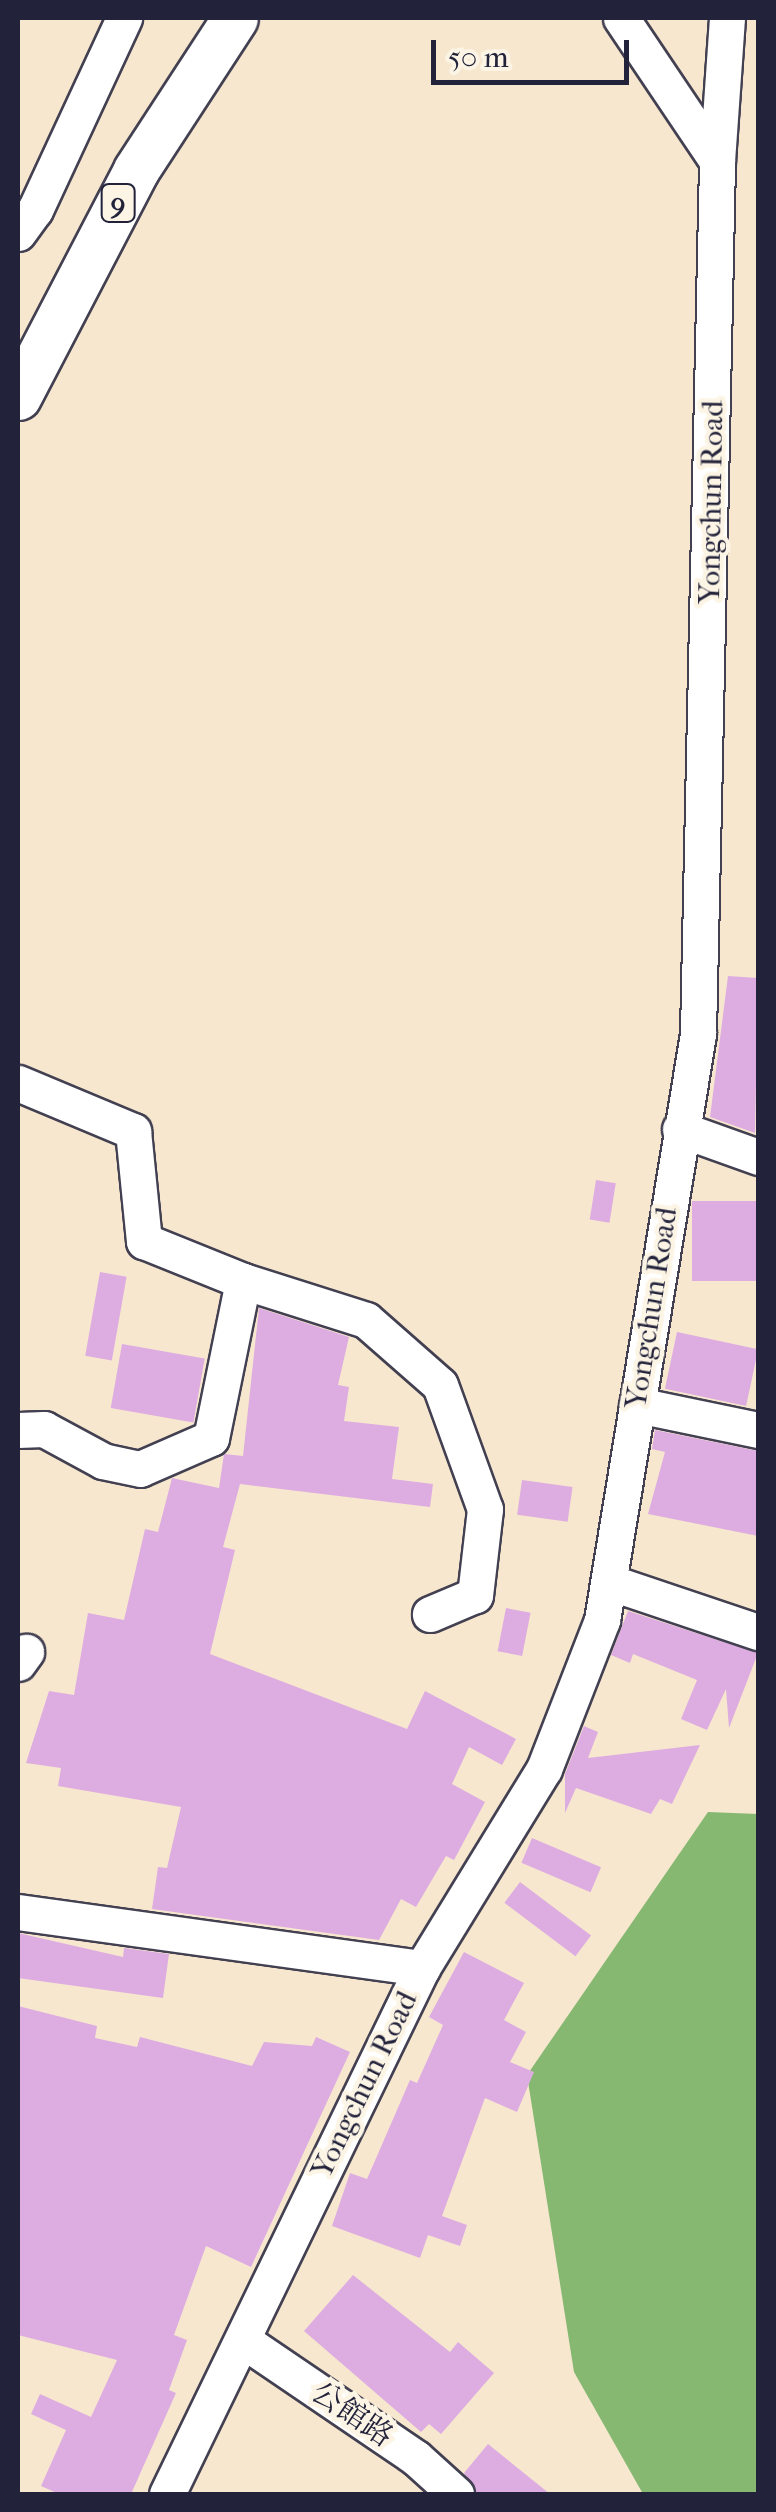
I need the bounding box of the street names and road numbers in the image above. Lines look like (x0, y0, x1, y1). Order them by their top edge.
road number: 9 (100, 180, 136, 226)
street label: Yongchun Road (692, 400, 732, 604)
street label: Yongchun Road (618, 1205, 686, 1411)
street label: Yongchun Road (304, 1986, 426, 2184)
street label: 公館路 (305, 2375, 399, 2455)

